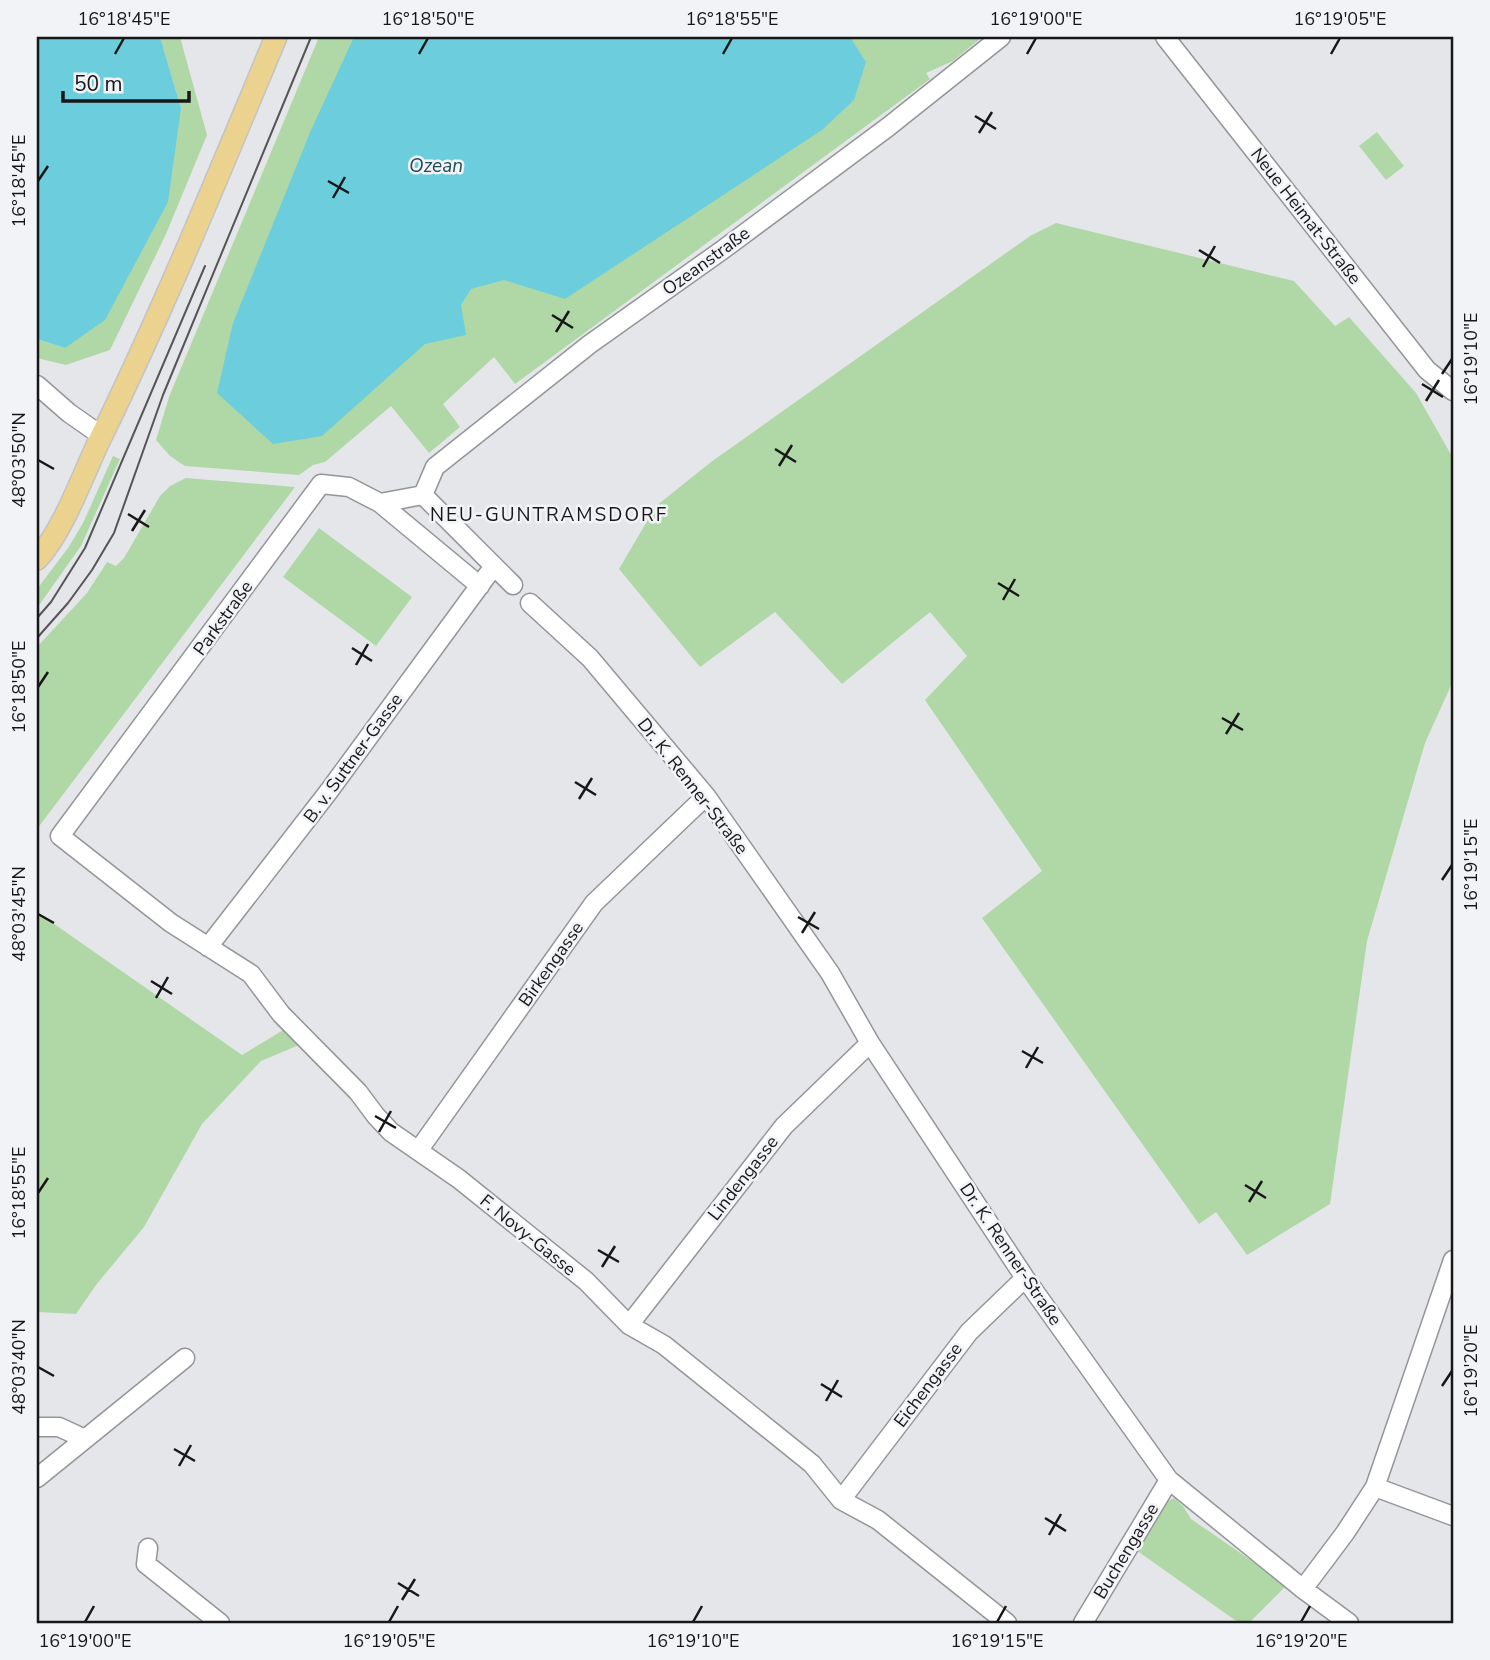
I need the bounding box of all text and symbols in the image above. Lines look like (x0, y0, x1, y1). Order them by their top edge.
text: 16°18'45"E (78, 7, 171, 31)
text: 16°18'50"E (382, 7, 475, 31)
text: 16°18'55"E (686, 7, 779, 31)
text: 16°19'00"E (990, 7, 1083, 31)
text: 16°19'05"E (1294, 7, 1387, 31)
scale bar (63, 60, 189, 104)
text: 50 m (74, 70, 123, 98)
text: 16°18'45"E (7, 135, 31, 228)
street label: Neue Heimat-Straße (1245, 143, 1367, 289)
water label: Ozean (409, 153, 463, 179)
street label: Ozeanstraße (657, 221, 755, 301)
text: 16°19'10"E (1459, 313, 1483, 406)
text: 48°03'50"N (7, 412, 31, 508)
district label: NEU-GUNTRAMSDORF (430, 502, 668, 528)
street label: Parkstraße (188, 576, 258, 660)
text: 16°18'50"E (7, 641, 31, 734)
street label: B. v. Suttner-Gasse (298, 689, 408, 827)
street label: Dr. K. Renner-Straße (632, 713, 754, 859)
text: 16°19'15"E (1459, 819, 1483, 912)
text: 48°03'45"N (7, 866, 31, 962)
street label: Birkengasse (513, 917, 589, 1011)
street label: Lindengasse (702, 1131, 784, 1225)
text: 16°18'55"E (7, 1147, 31, 1240)
street label: Dr. K. Renner-Straße (954, 1178, 1068, 1330)
street label: F. Novy-Gasse (475, 1189, 581, 1281)
text: 48°03'40"N (7, 1319, 31, 1415)
text: 16°19'20"E (1459, 1325, 1483, 1418)
street label: Eichengasse (888, 1338, 968, 1432)
street label: Buchengasse (1088, 1499, 1164, 1603)
text: 16°19'00"E (39, 1629, 132, 1653)
text: 16°19'05"E (343, 1629, 436, 1653)
text: 16°19'10"E (647, 1629, 740, 1653)
text: 16°19'15"E (951, 1629, 1044, 1653)
text: 16°19'20"E (1255, 1629, 1348, 1653)

